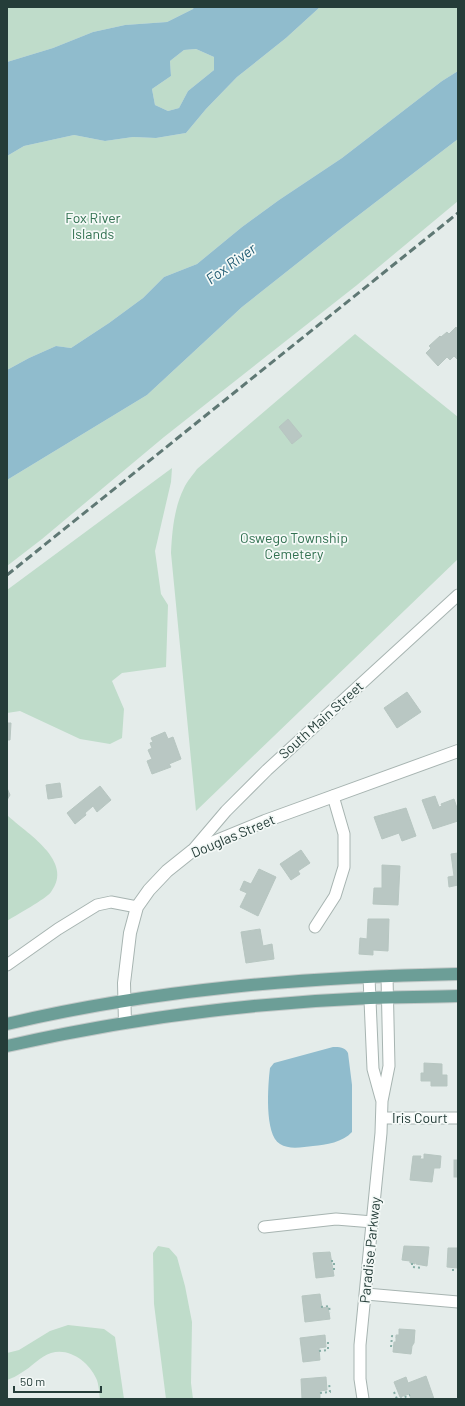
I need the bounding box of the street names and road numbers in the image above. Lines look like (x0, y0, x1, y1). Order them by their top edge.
street label: South Main Street (275, 677, 367, 762)
street label: Douglas Street (188, 810, 277, 861)
street label: Iris Court (392, 1109, 448, 1126)
street label: Paradise Parkway (355, 1195, 384, 1304)

